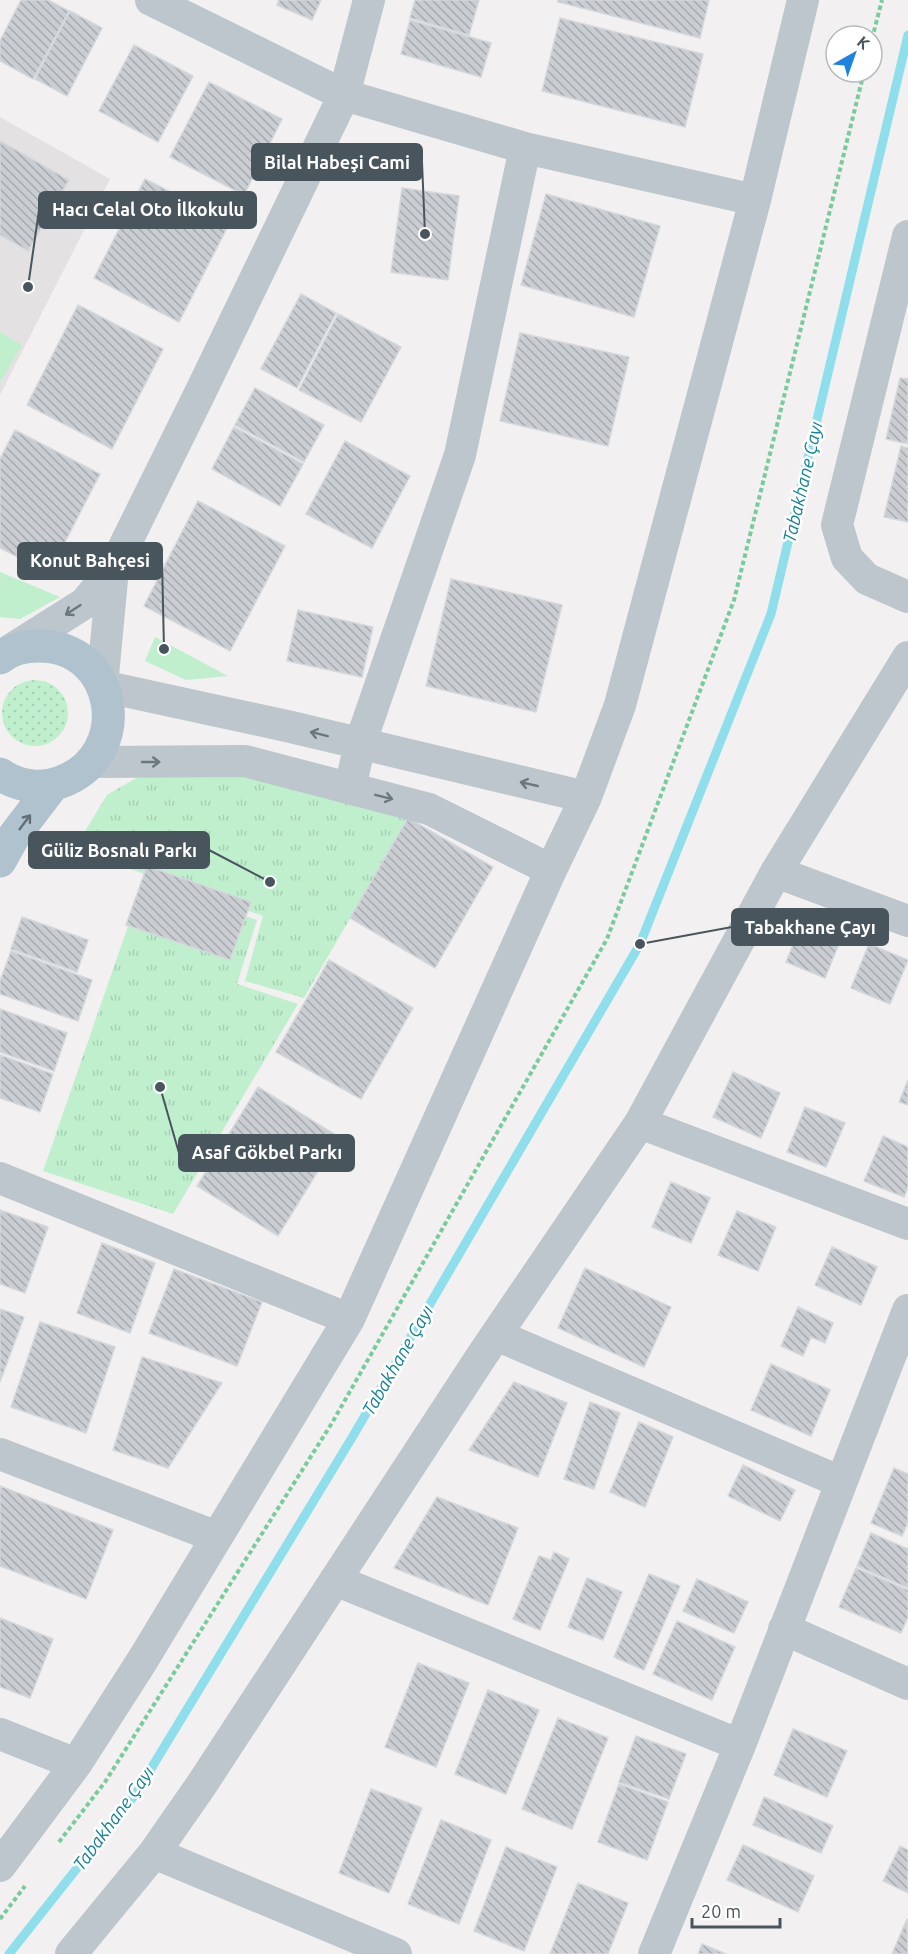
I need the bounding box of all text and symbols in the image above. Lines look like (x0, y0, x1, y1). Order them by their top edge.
north arrow (824, 24, 884, 84)
text: K (854, 32, 874, 53)
callout: Bilal Habeşi Cami (252, 144, 422, 180)
text: Bilal Habeşi Cami (264, 152, 410, 173)
callout: Hacı Celal Oto İlkokulu (39, 192, 256, 228)
text: Hacı Celal Oto İlkokulu (52, 199, 244, 219)
water label: Tabakhane Çayı (778, 419, 826, 544)
callout: Konut Bahçesi (18, 543, 162, 579)
text: Konut Bahçesi (30, 550, 150, 571)
one-way arrow (65, 605, 82, 617)
one-way arrow (309, 727, 328, 739)
one-way arrow (141, 756, 161, 768)
one-way arrow (520, 777, 539, 789)
one-way arrow (374, 792, 393, 803)
one-way arrow (18, 815, 31, 831)
callout: Güliz Bosnalı Parkı (29, 832, 209, 868)
text: Güliz Bosnalı Parkı (41, 840, 197, 860)
callout: Tabakhane Çayı (732, 909, 888, 945)
text: Tabakhane Çayı (744, 917, 876, 938)
callout: Asaf Gökbel Parkı (179, 1135, 354, 1171)
text: Asaf Gökbel Parkı (192, 1142, 342, 1162)
water label: Tabakhane Çayı (357, 1301, 437, 1419)
water label: Tabakhane Çayı (69, 1762, 158, 1874)
scale bar (692, 1891, 780, 1929)
text: 20 m (701, 1901, 741, 1921)

